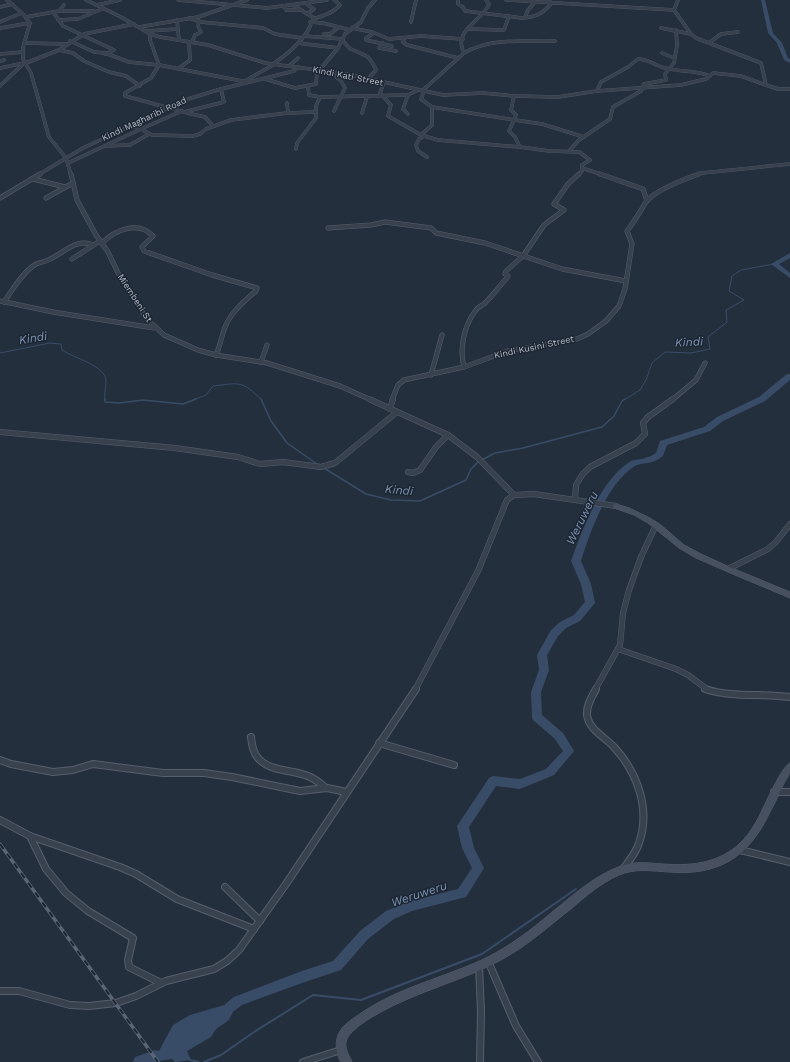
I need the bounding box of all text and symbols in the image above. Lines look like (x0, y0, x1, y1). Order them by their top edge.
street label: Kindi Kati Street (312, 64, 385, 88)
street label: Kindi Magharibi Road (100, 95, 188, 143)
street label: Miembeni St (116, 272, 154, 324)
water label: Kindi (18, 329, 49, 347)
street label: Kindi Kusini Street (493, 334, 575, 360)
water label: Kindi (674, 334, 704, 350)
water label: Kindi (384, 482, 415, 498)
water label: Weruweru (563, 489, 601, 547)
water label: Weruweru (389, 878, 449, 910)

